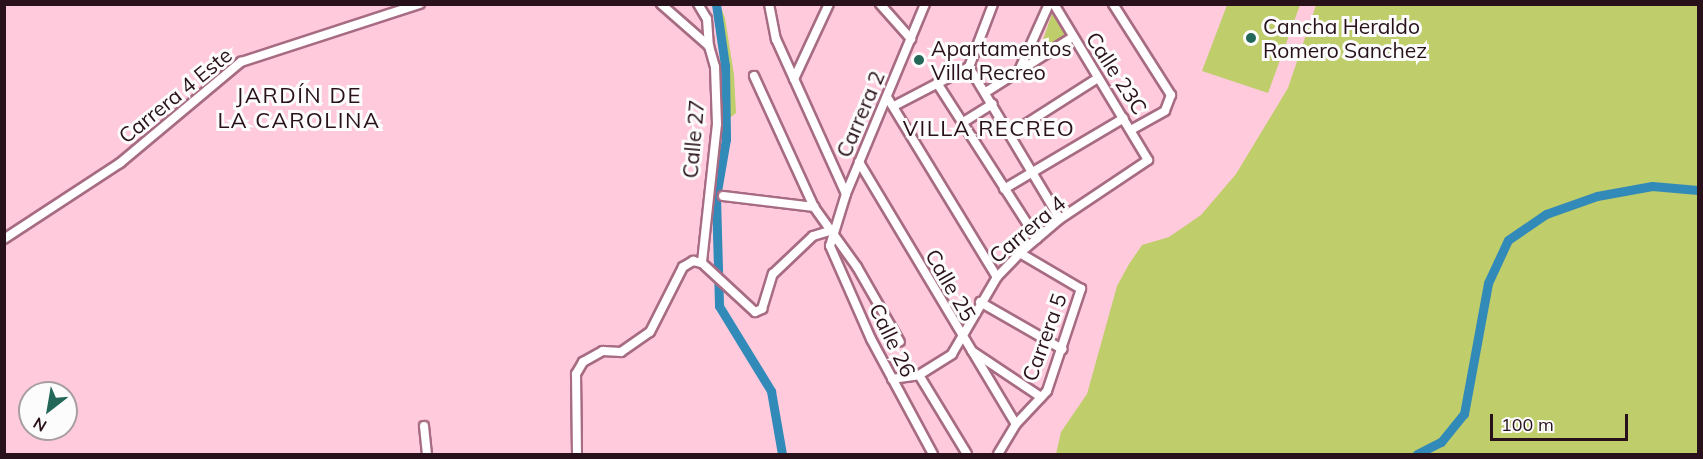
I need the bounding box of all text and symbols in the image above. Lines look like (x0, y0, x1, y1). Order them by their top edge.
place label: Cancha Heraldo Romero Sanchez (1263, 13, 1427, 63)
street label: Calle 23C (1081, 27, 1153, 119)
marker: Cancha Heraldo Romero Sanchez (1244, 31, 1258, 45)
place label: Apartamentos Villa Recreo (931, 35, 1072, 85)
street label: Carrera 4 Este (113, 42, 237, 148)
marker: Apartamentos Villa Recreo (912, 53, 926, 67)
street label: Carrera 2 (831, 67, 889, 161)
district label: JARDÍN DE LA CAROLINA (217, 82, 381, 134)
street label: Calle 27 (677, 99, 709, 179)
district label: VILLA RECREO (903, 116, 1075, 142)
street label: Carrera 4 (984, 190, 1070, 268)
street label: Calle 25 (920, 245, 982, 325)
street label: Carrera 5 (1017, 290, 1071, 384)
street label: Calle 26 (864, 299, 922, 381)
north arrow (18, 381, 78, 441)
scale bar (1493, 402, 1631, 440)
text: N (29, 413, 50, 436)
text: 100 m (1501, 413, 1554, 436)

